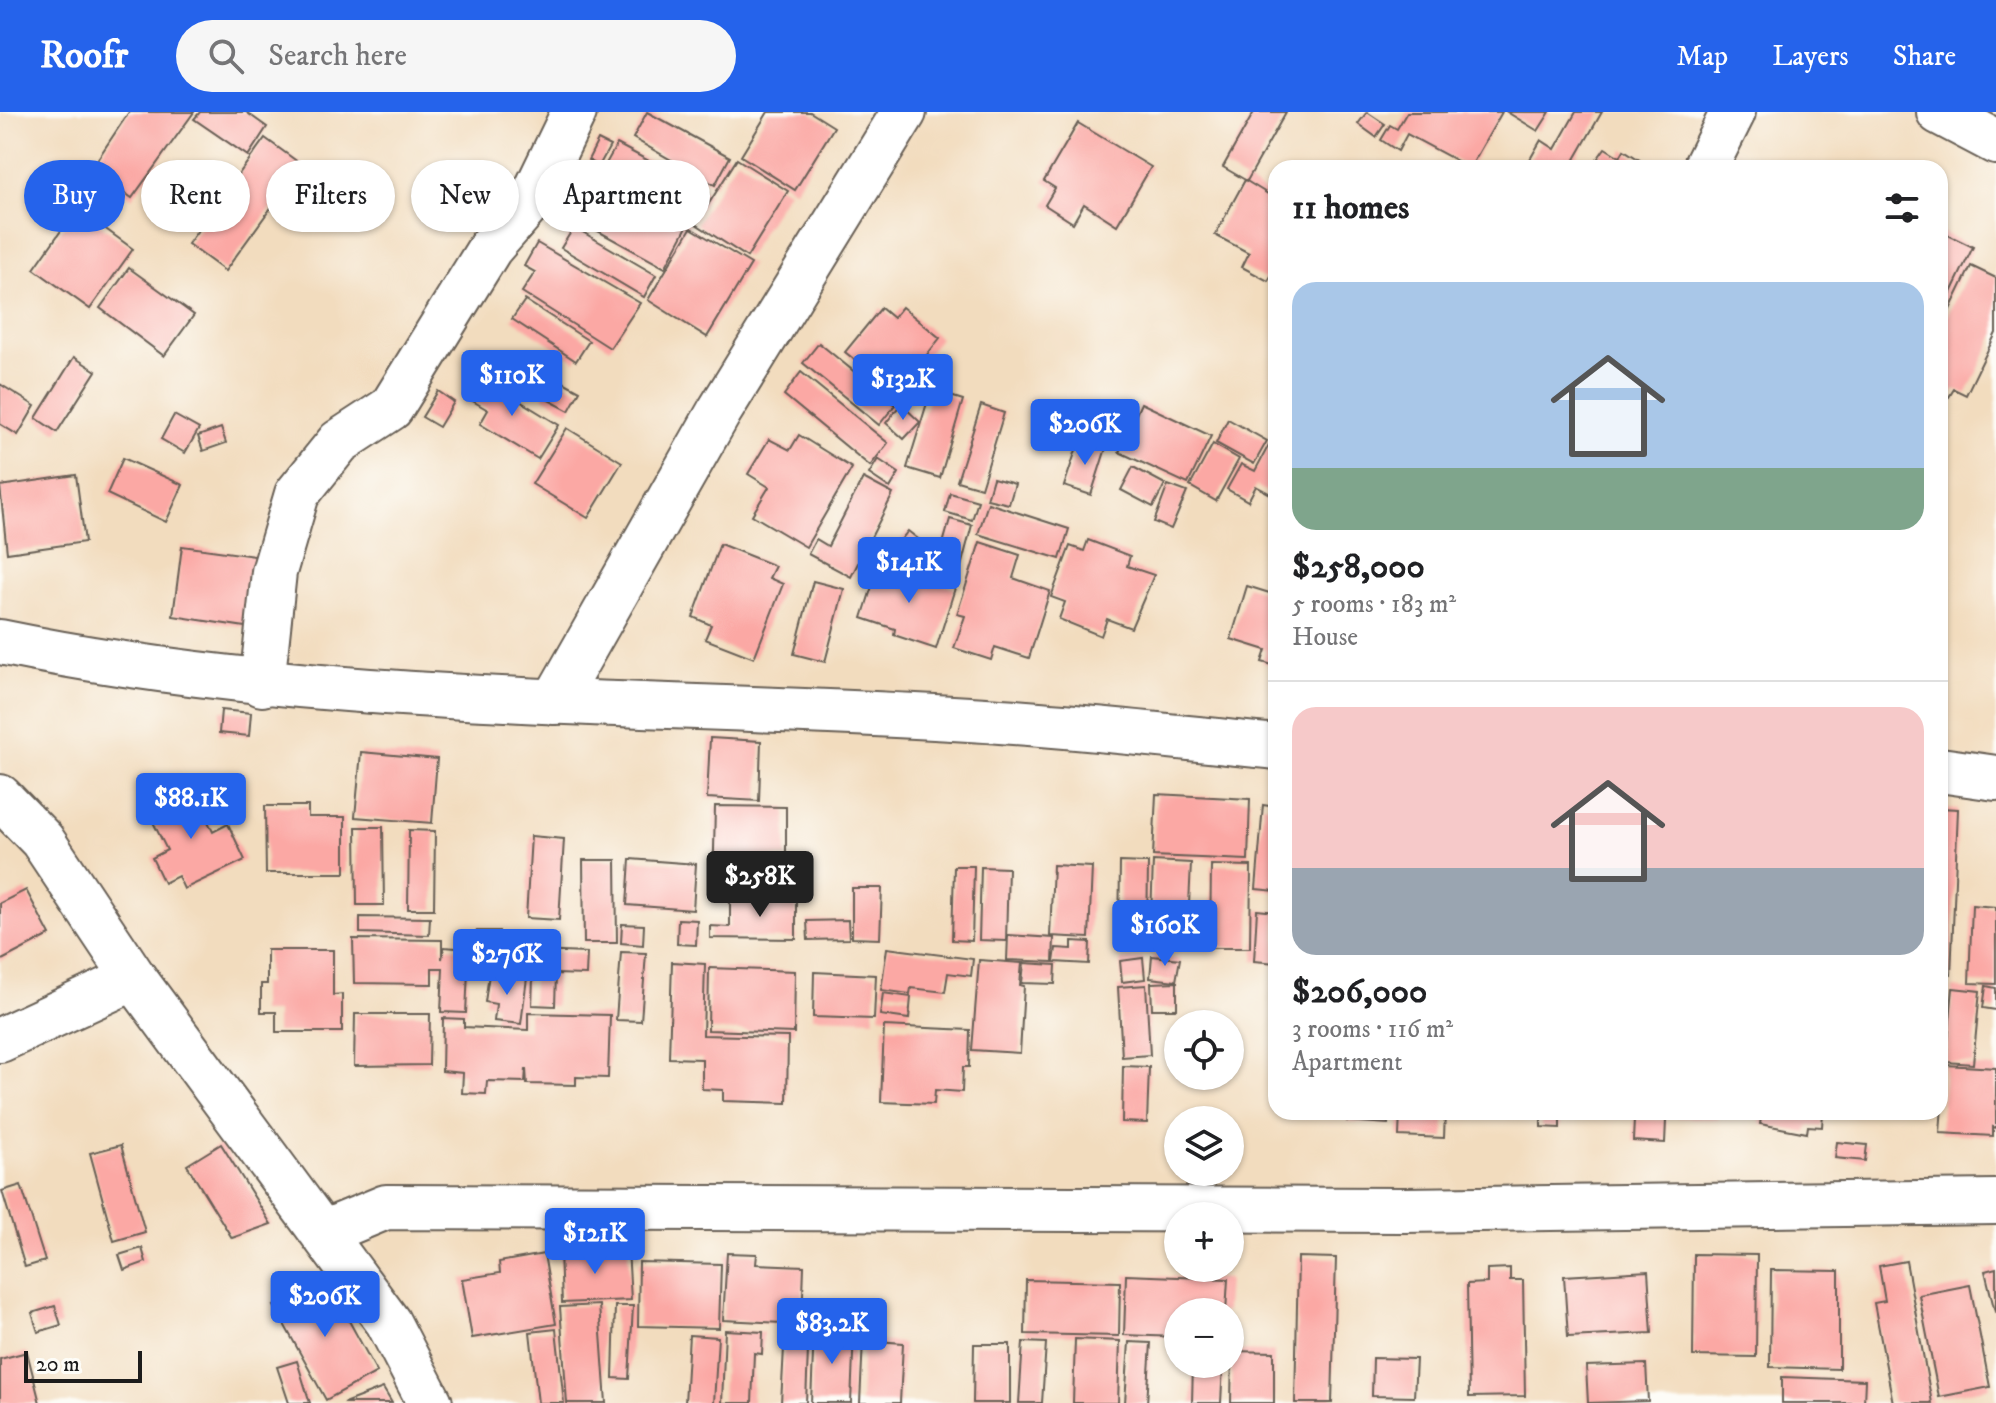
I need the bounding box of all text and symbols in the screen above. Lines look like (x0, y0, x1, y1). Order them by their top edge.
search box (176, 20, 736, 92)
text: Roofr (40, 32, 128, 80)
icon: search (204, 34, 248, 78)
text: Search here (268, 38, 407, 75)
text: Map (1677, 39, 1728, 74)
text: Layers (1772, 39, 1849, 74)
text: Share (1893, 39, 1956, 74)
chip: Buy (24, 160, 125, 232)
chip: Rent (141, 160, 250, 232)
chip: Filters (266, 160, 395, 232)
chip: New (411, 160, 519, 232)
chip: Apartment (535, 160, 710, 232)
icon: filters (1880, 186, 1924, 230)
text: 11 homes (1292, 187, 1409, 229)
icon: home (1536, 334, 1680, 478)
pin: $110K (456, 350, 568, 418)
pin: $132K (847, 354, 959, 422)
text: $110K (479, 359, 545, 392)
text: $132K (871, 363, 935, 396)
pin: $206K (1029, 399, 1141, 467)
text: $206K (1049, 408, 1121, 441)
pin: $141K (853, 537, 965, 605)
text: $141K (876, 546, 942, 579)
text: $258,000 (1292, 546, 1425, 588)
text: 5 rooms · 183 m² (1292, 588, 1456, 621)
text: House (1292, 621, 1358, 654)
icon: home (1536, 759, 1680, 903)
pin: $88.1K (126, 773, 256, 841)
text: $88.1K (154, 782, 228, 815)
pin: $258K (704, 851, 816, 919)
text: $258K (725, 860, 795, 893)
pin: $160K (1109, 900, 1221, 968)
text: $160K (1130, 909, 1200, 942)
pin: $276K (451, 929, 563, 997)
text: $276K (471, 938, 543, 971)
text: $206,000 (1292, 971, 1427, 1013)
map controls (1164, 1010, 1244, 1378)
button: locate (1164, 1010, 1244, 1090)
text: 3 rooms · 116 m² (1292, 1013, 1453, 1046)
text: Apartment (1292, 1046, 1403, 1079)
button: layers (1164, 1106, 1244, 1186)
button: + (1164, 1202, 1244, 1282)
pin: $121K (539, 1208, 651, 1276)
text: $121K (563, 1217, 627, 1250)
pin: $206K (269, 1271, 381, 1339)
text: $206K (289, 1280, 361, 1313)
pin: $83.2K (767, 1298, 897, 1366)
button: − (1164, 1298, 1244, 1378)
text: $83.2K (795, 1307, 869, 1340)
scale bar (24, 1347, 142, 1383)
text: 20 m (36, 1351, 80, 1378)

